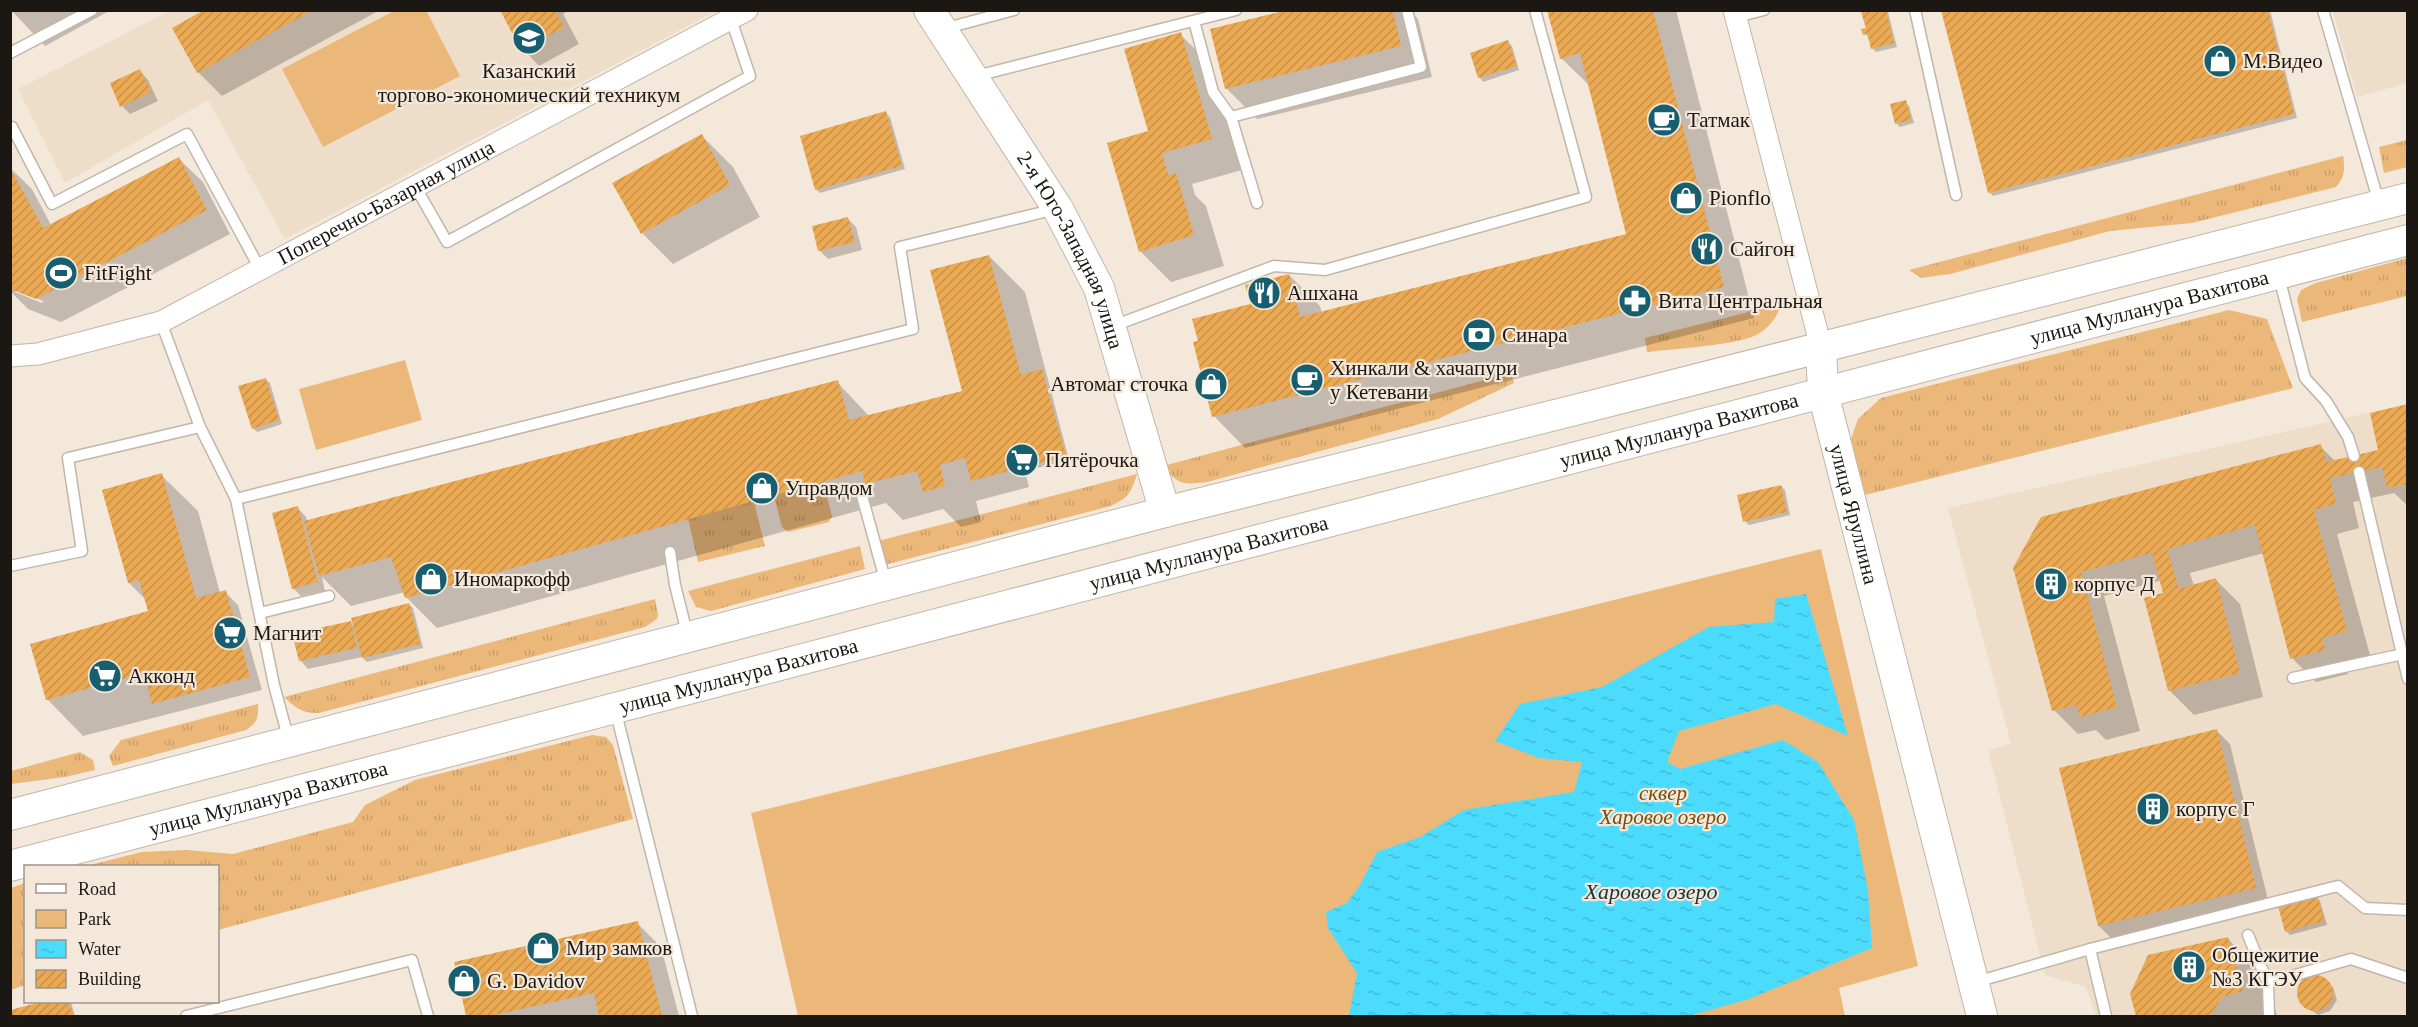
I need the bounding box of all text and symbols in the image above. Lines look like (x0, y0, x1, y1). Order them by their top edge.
school or university icon: Казанский торгово-экономический техникум (511, 20, 547, 56)
shop icon: М.Видео (2202, 43, 2238, 79)
place label: М.Видео (2243, 49, 2323, 73)
place label: Казанский торгово-экономический техникум (378, 59, 680, 107)
cafe icon: Татмак (1646, 102, 1682, 138)
place label: Татмак (1687, 108, 1751, 132)
street label: Поперечно-Базарная улица (274, 135, 499, 270)
street label: 2-я Юго-Западная улица (1012, 147, 1128, 352)
shop icon: Pionflo (1668, 180, 1704, 216)
place label: Pionflo (1709, 186, 1771, 210)
restaurant icon: Сайгон (1689, 231, 1725, 267)
place label: Сайгон (1730, 237, 1794, 261)
sports icon: FitFight (43, 255, 79, 291)
place label: FitFight (84, 261, 152, 285)
street label: улица Мулланура Вахитова (2028, 265, 2272, 350)
restaurant icon: Ашхана (1246, 275, 1282, 311)
place label: Ашхана (1287, 281, 1359, 305)
pharmacy icon: Вита Центральная (1617, 283, 1653, 319)
place label: Вита Центральная (1658, 289, 1823, 313)
bank icon: Синара (1461, 317, 1497, 353)
place label: Синара (1502, 323, 1568, 347)
place label: Хинкали & хачапури у Кетевани (1330, 356, 1517, 404)
cafe icon: Хинкали & хачапури у Кетевани (1289, 362, 1325, 398)
shop icon: Автомаг сточка (1193, 366, 1229, 402)
place label: Автомаг сточка (1050, 372, 1189, 396)
street label: улица Мулланура Вахитова (1557, 388, 1802, 473)
street label: улица Яруллина (1824, 441, 1883, 587)
supermarket icon: Пятёрочка (1004, 442, 1040, 478)
place label: Пятёрочка (1045, 448, 1139, 472)
shop icon: Управдом (744, 470, 780, 506)
place label: Управдом (785, 476, 873, 500)
street label: улица Мулланура Вахитова (1087, 510, 1331, 596)
shop icon: Иномаркофф (413, 561, 449, 597)
building icon: корпус Д (2033, 566, 2069, 602)
place label: Иномаркофф (454, 567, 570, 591)
place label: корпус Д (2074, 572, 2155, 596)
supermarket icon: Магнит (212, 615, 248, 651)
place label: Магнит (253, 621, 321, 645)
street label: улица Мулланура Вахитова (617, 633, 861, 718)
supermarket icon: Акконд (87, 658, 123, 694)
place label: Акконд (128, 664, 195, 688)
street label: улица Мулланура Вахитова (147, 756, 391, 841)
park label: сквер Харовое озеро (1599, 781, 1726, 829)
building icon: корпус Г (2135, 791, 2171, 827)
place label: корпус Г (2176, 797, 2255, 821)
legend (24, 865, 219, 1003)
text: Road (78, 879, 116, 899)
water label: Харовое озеро (1583, 879, 1718, 904)
text: Park (78, 909, 111, 929)
shop icon: Мир замков (525, 930, 561, 966)
place label: Мир замков (566, 936, 672, 960)
text: Water (78, 939, 121, 959)
place label: Общежитие №3 КГЭУ (2212, 943, 2319, 991)
building icon: Общежитие №3 КГЭУ (2171, 949, 2207, 985)
shop icon: G. Davidov (446, 963, 482, 999)
text: Building (78, 969, 141, 989)
place label: G. Davidov (487, 969, 585, 993)

